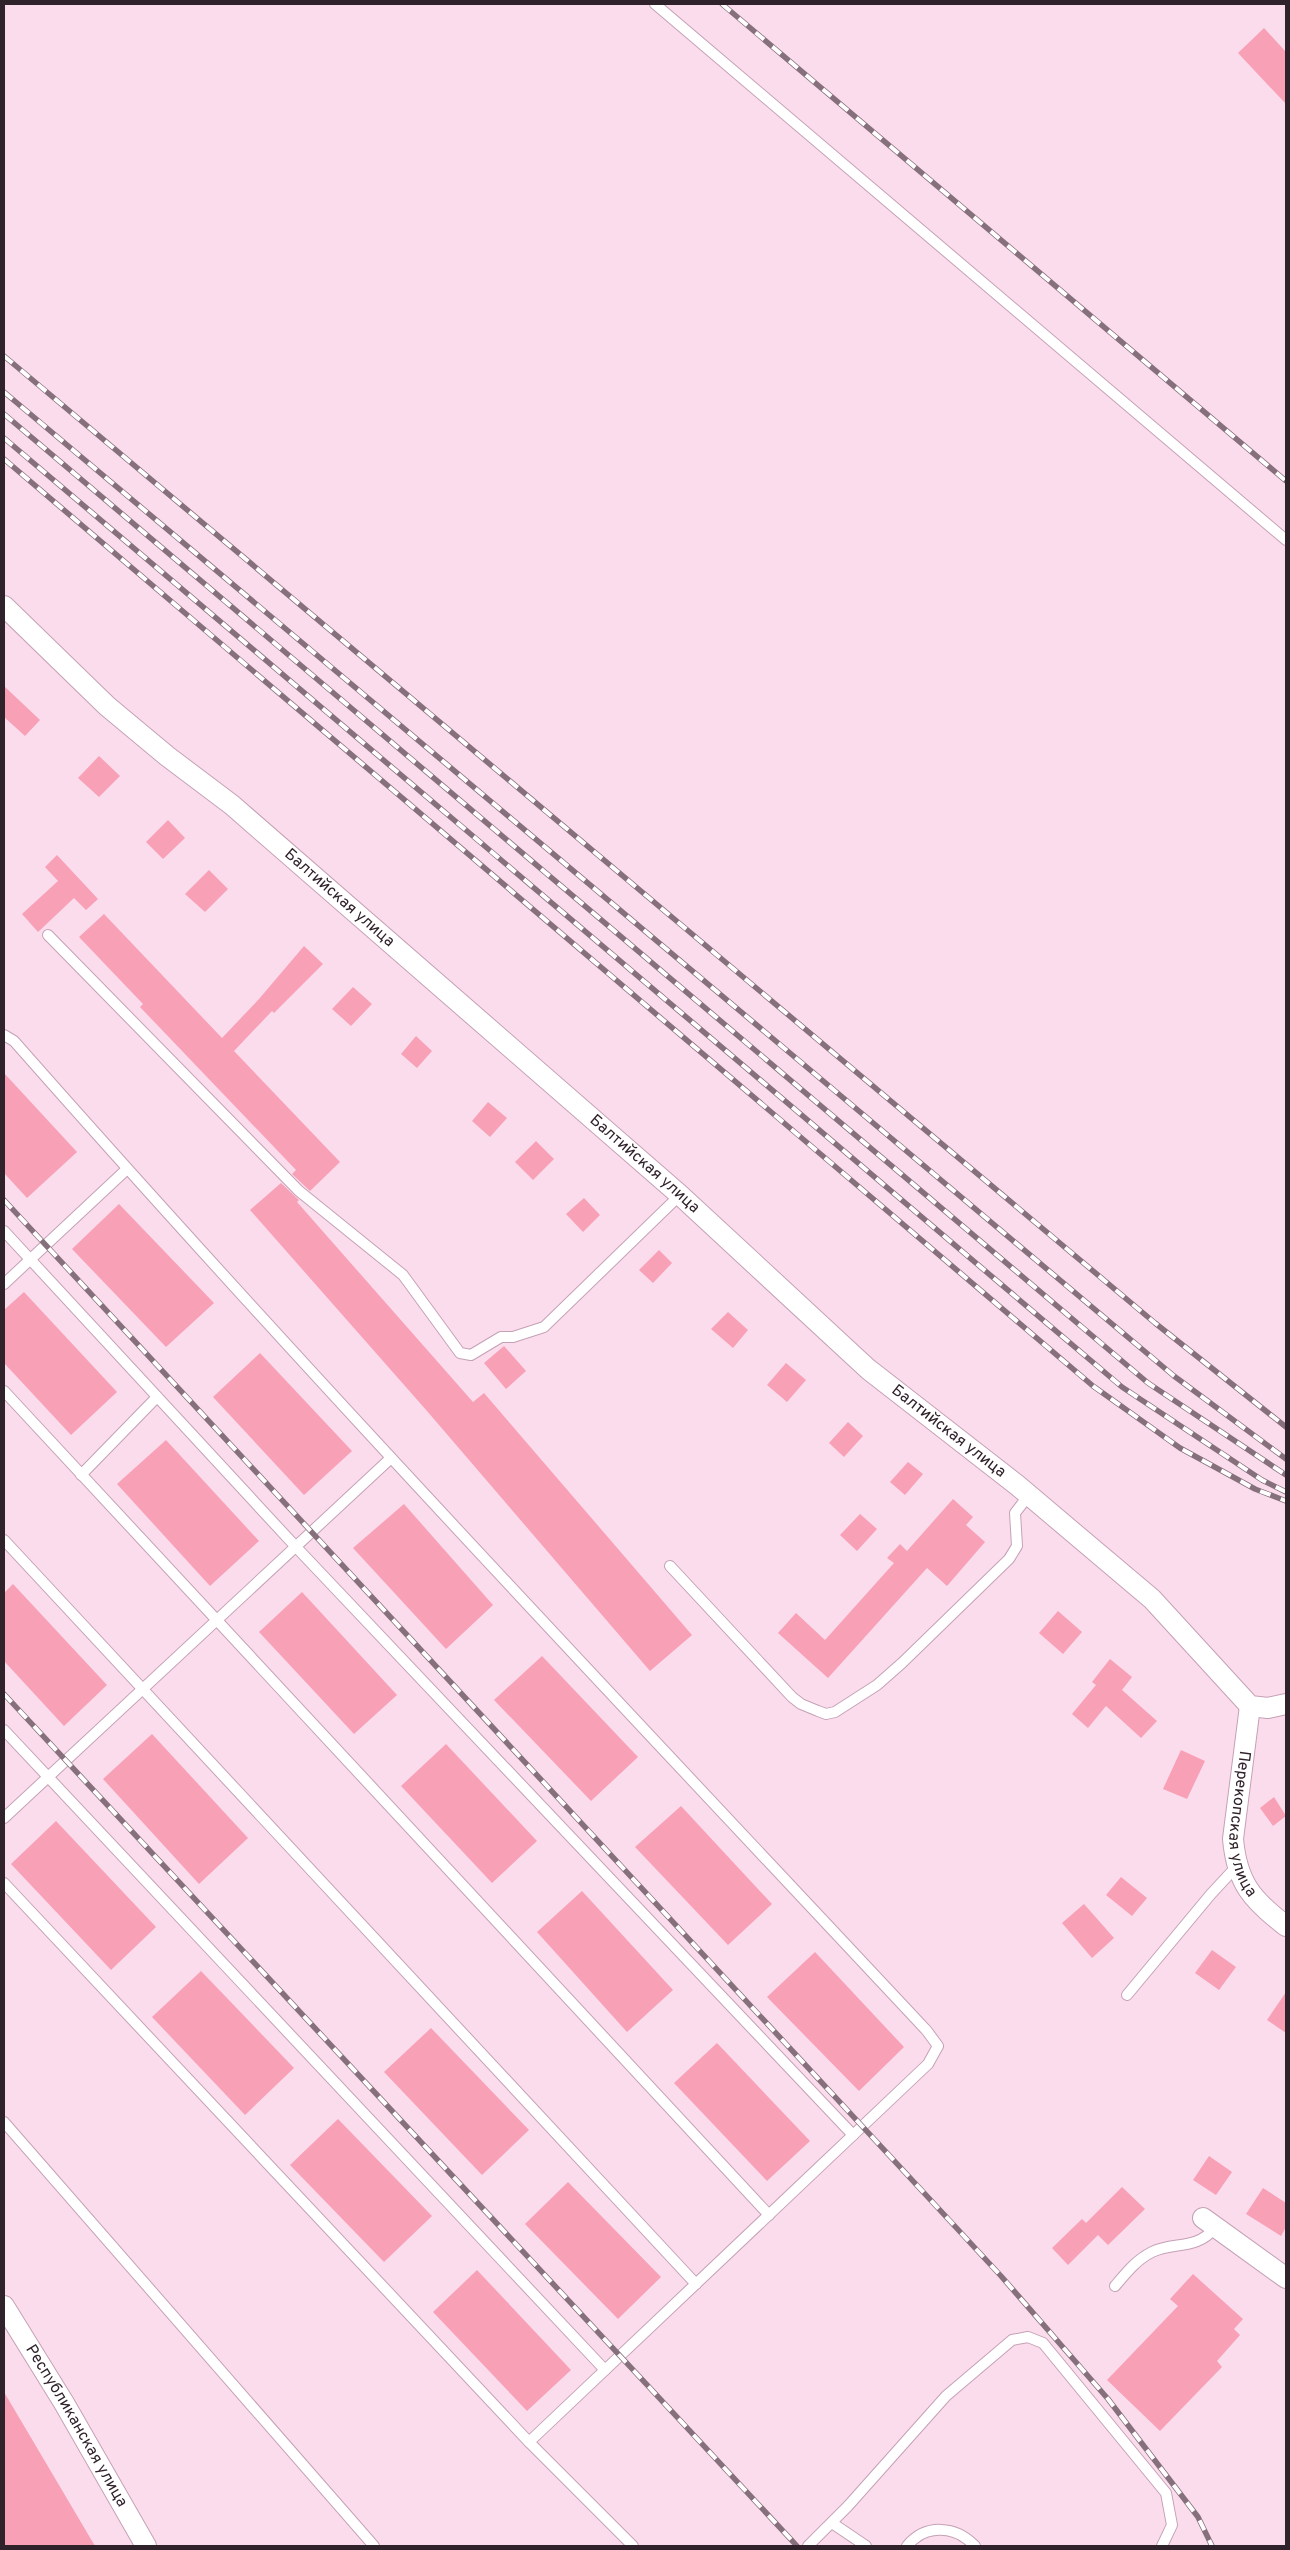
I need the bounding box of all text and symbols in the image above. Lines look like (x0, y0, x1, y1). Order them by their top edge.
street label: Балтийская улица (280, 845, 398, 952)
street label: Балтийская улица (585, 1111, 704, 1218)
street label: Балтийская улица (887, 1381, 1010, 1482)
street label: Перекопская улица (1223, 1750, 1261, 1901)
street label: Республиканская улица (20, 2341, 132, 2511)

